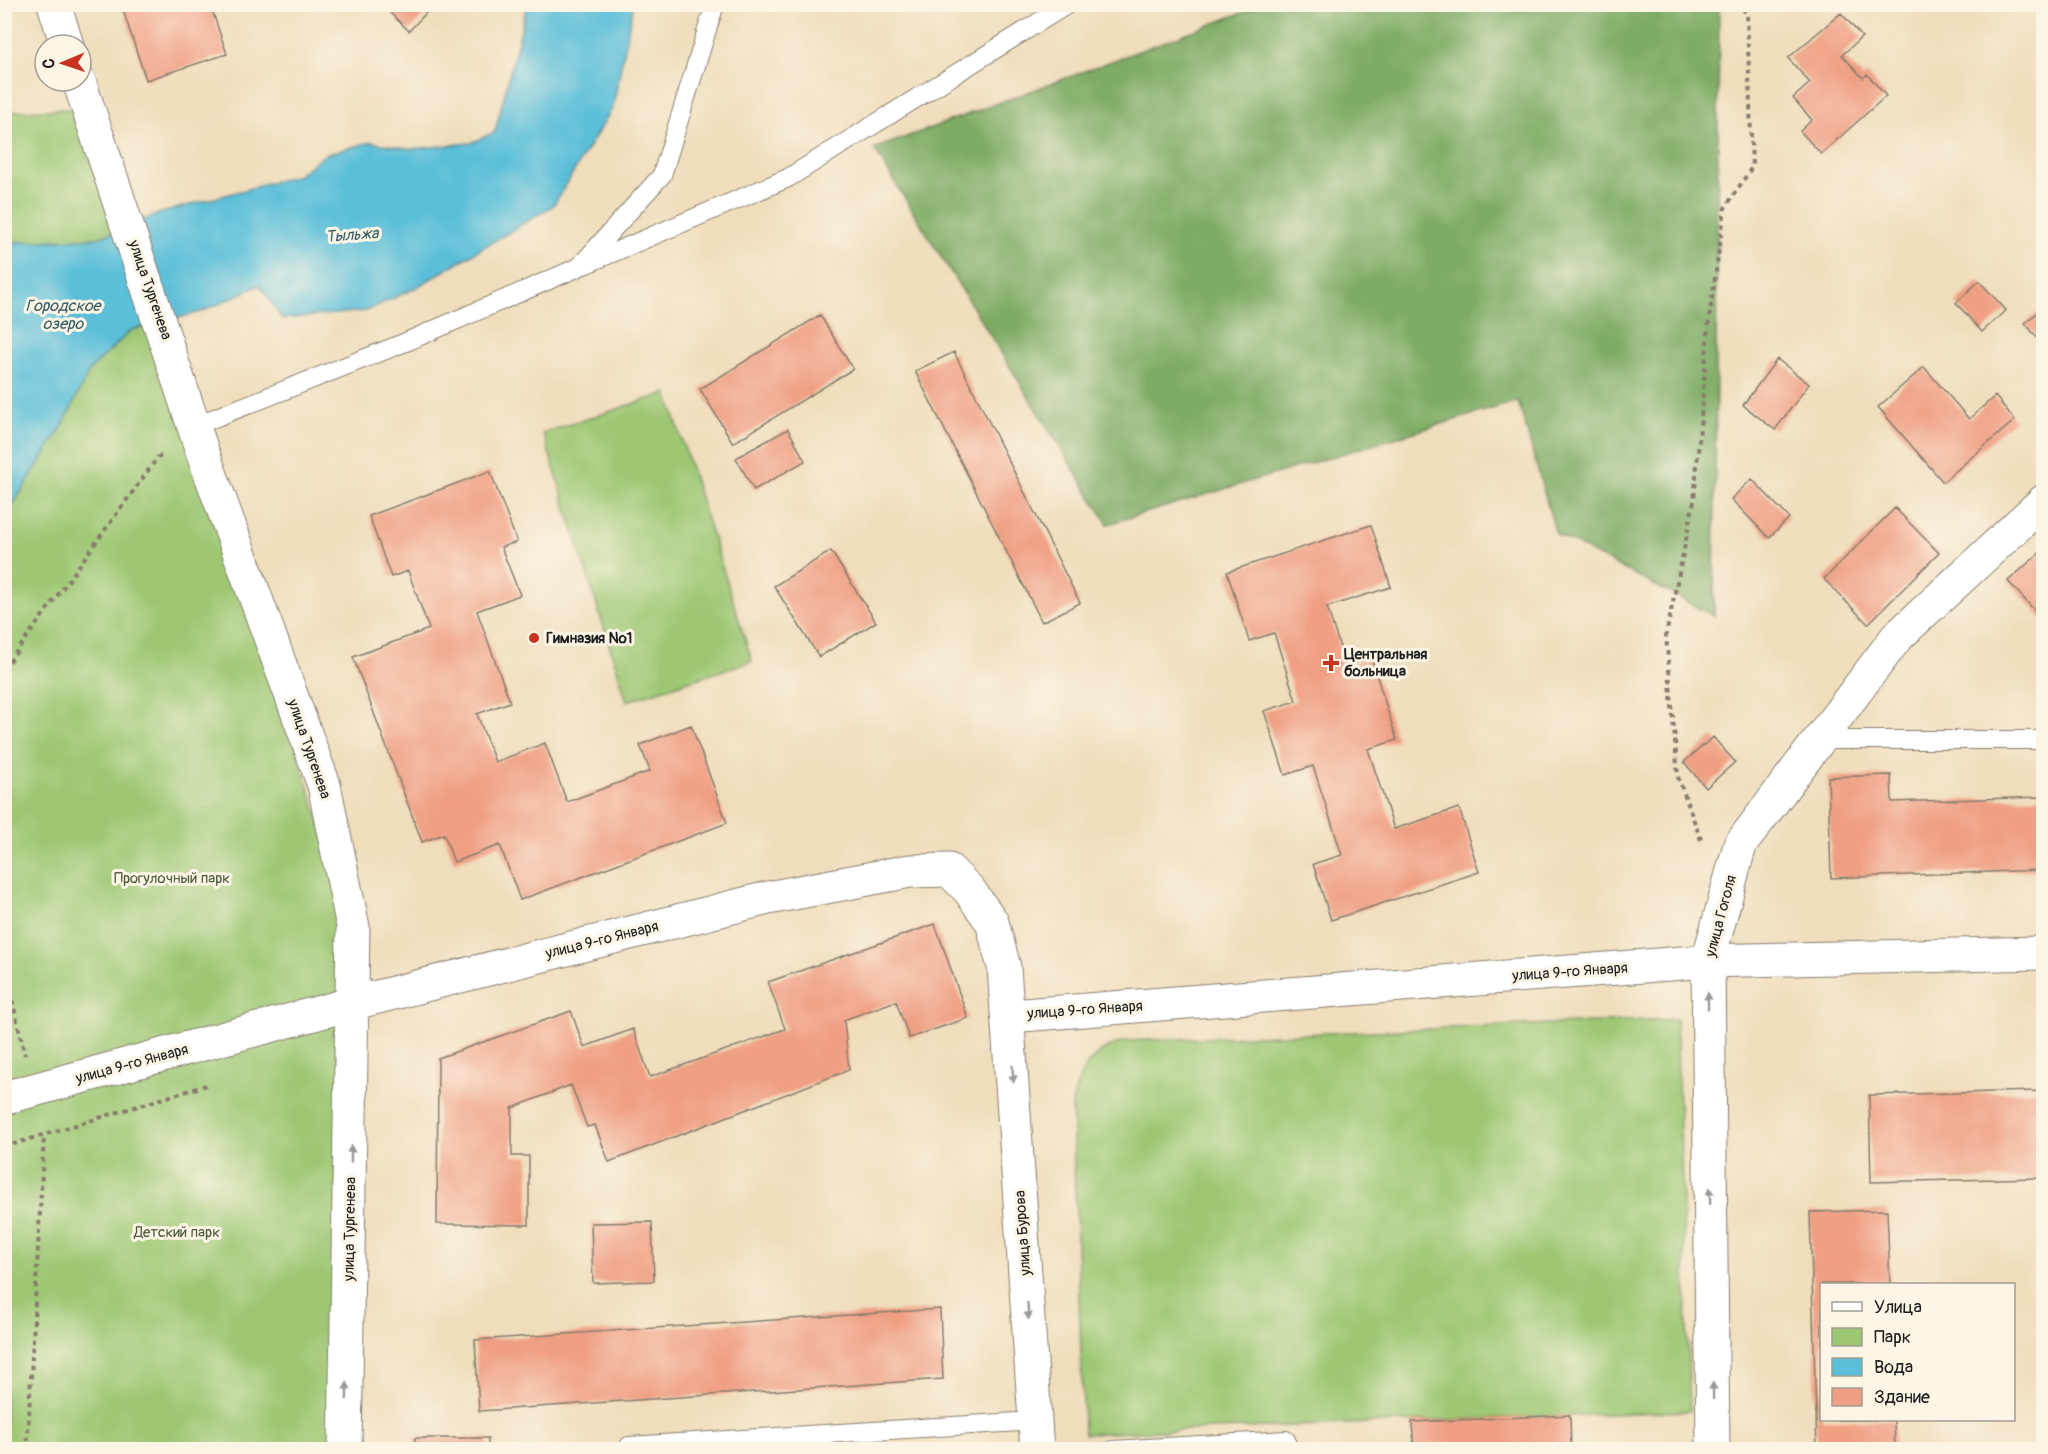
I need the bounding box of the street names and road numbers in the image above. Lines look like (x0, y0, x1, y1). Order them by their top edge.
street label: улица Тургенева (124, 237, 176, 342)
street label: улица Тургенева (283, 696, 335, 801)
street label: улица Гоголя (1701, 873, 1741, 960)
street label: улица 9-го Января (543, 917, 660, 963)
street label: улица 9-го Января (1511, 958, 1628, 986)
street label: улица 9-го Января (1026, 996, 1143, 1024)
street label: улица 9-го Января (73, 1040, 190, 1088)
street label: улица Тургенева (340, 1177, 360, 1282)
street label: улица Бурова (1011, 1190, 1036, 1277)

